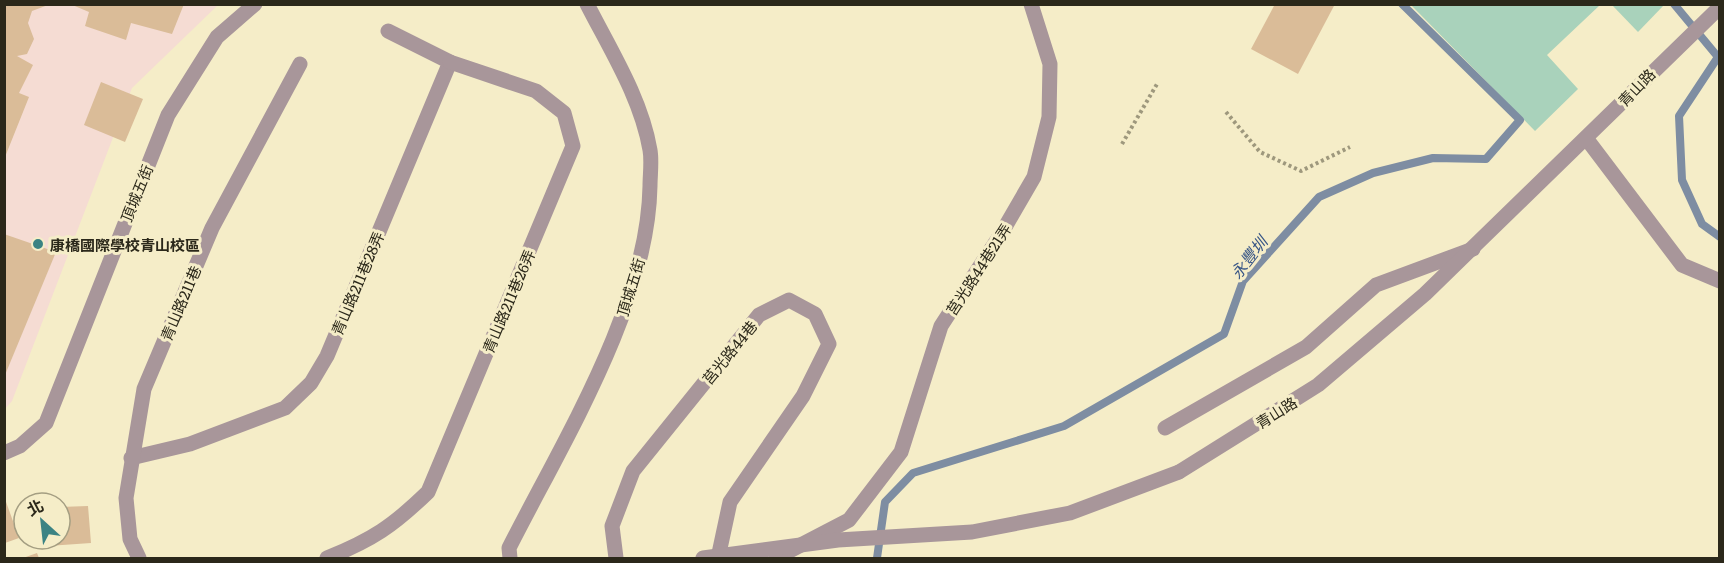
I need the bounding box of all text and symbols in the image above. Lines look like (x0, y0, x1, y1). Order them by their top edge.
street label: 青山路 (1612, 63, 1660, 111)
street label: 頂城五街 (114, 161, 158, 225)
street label: 莒光路44巷21弄 (940, 219, 1016, 319)
street label: 青山路211巷28弄 (325, 228, 389, 338)
water label: 永豐圳 (1224, 229, 1273, 283)
place label: 康橋國際學校青山校區 (50, 233, 200, 256)
marker: 康橋國際學校青山校區 (31, 237, 45, 251)
street label: 青山路211巷26弄 (476, 246, 540, 356)
street label: 頂城五街 (610, 255, 650, 319)
street label: 青山路211巷 (154, 262, 206, 344)
street label: 莒光路44巷 (696, 315, 762, 389)
street label: 青山路 (1251, 390, 1301, 434)
north arrow (12, 491, 72, 551)
text: 北 (22, 492, 47, 521)

